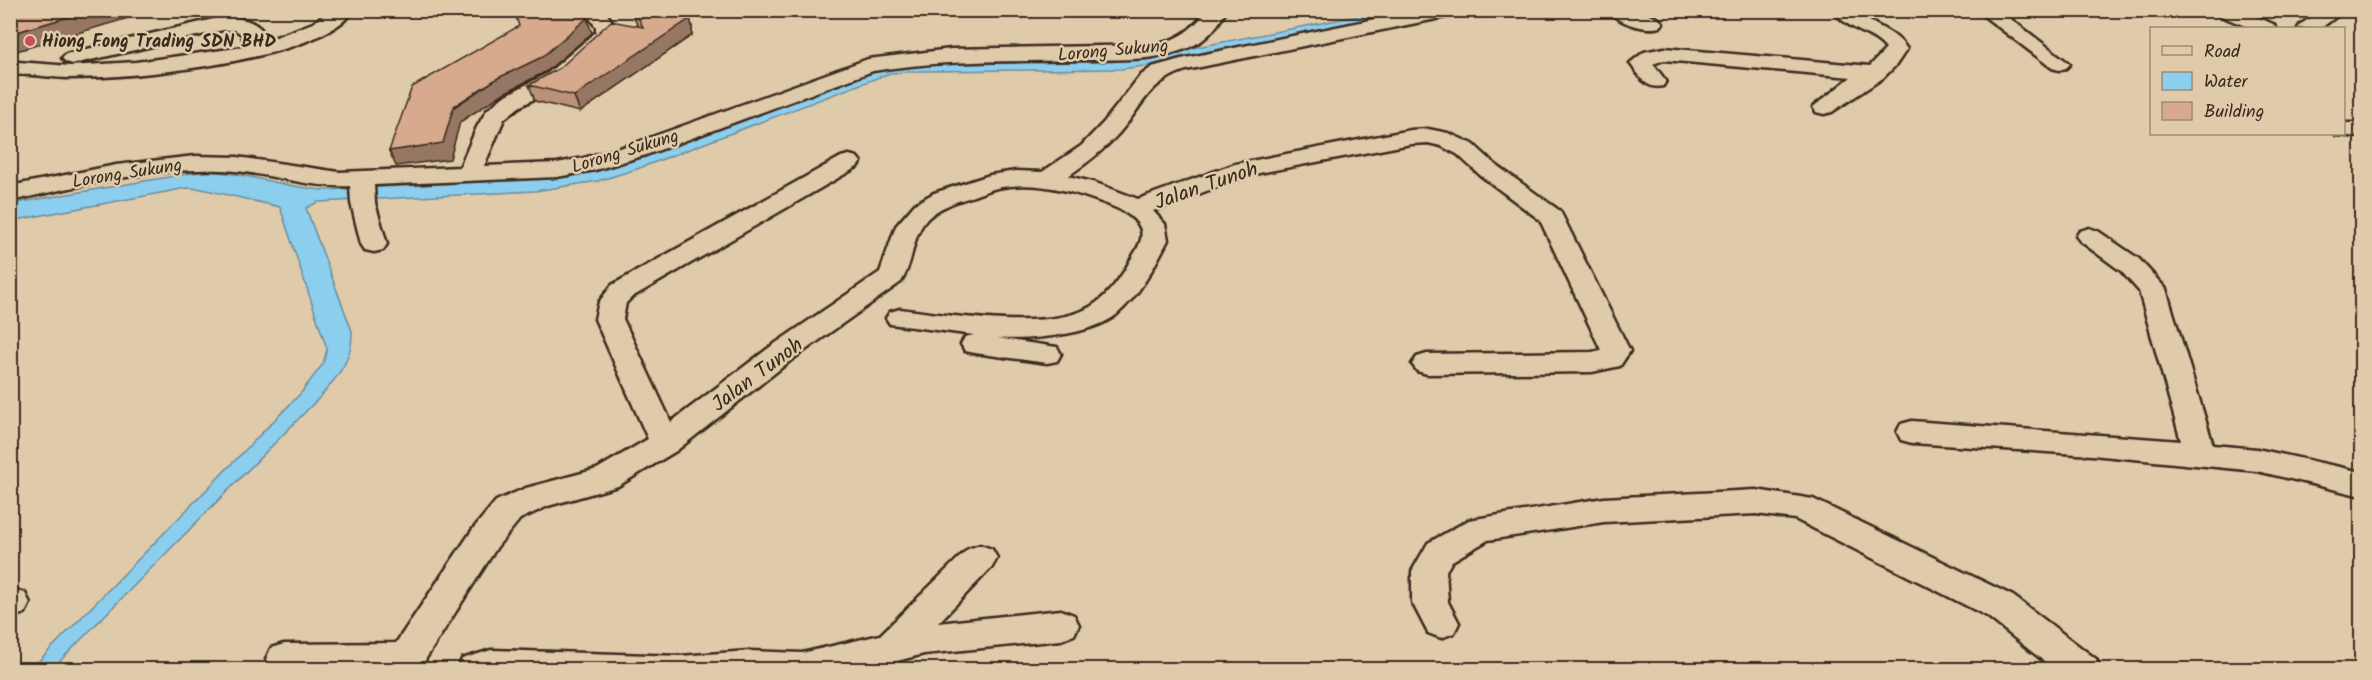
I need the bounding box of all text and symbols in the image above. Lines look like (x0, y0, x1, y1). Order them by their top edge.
legend (2150, 27, 2345, 135)
place label: Hiong Fong Trading SDN BHD (42, 28, 276, 57)
street label: Lorong Sukung (1057, 32, 1170, 71)
marker: Hiong Fong Trading SDN BHD (23, 34, 37, 48)
text: Road (2204, 38, 2241, 67)
text: Water (2204, 68, 2249, 97)
text: Building (2204, 98, 2264, 127)
street label: Lorong Sukung (568, 122, 683, 183)
street label: Lorong Sukung (70, 151, 184, 197)
street label: Jalan Tunoh (1150, 153, 1263, 220)
street label: Jalan Tunoh (705, 330, 811, 421)

